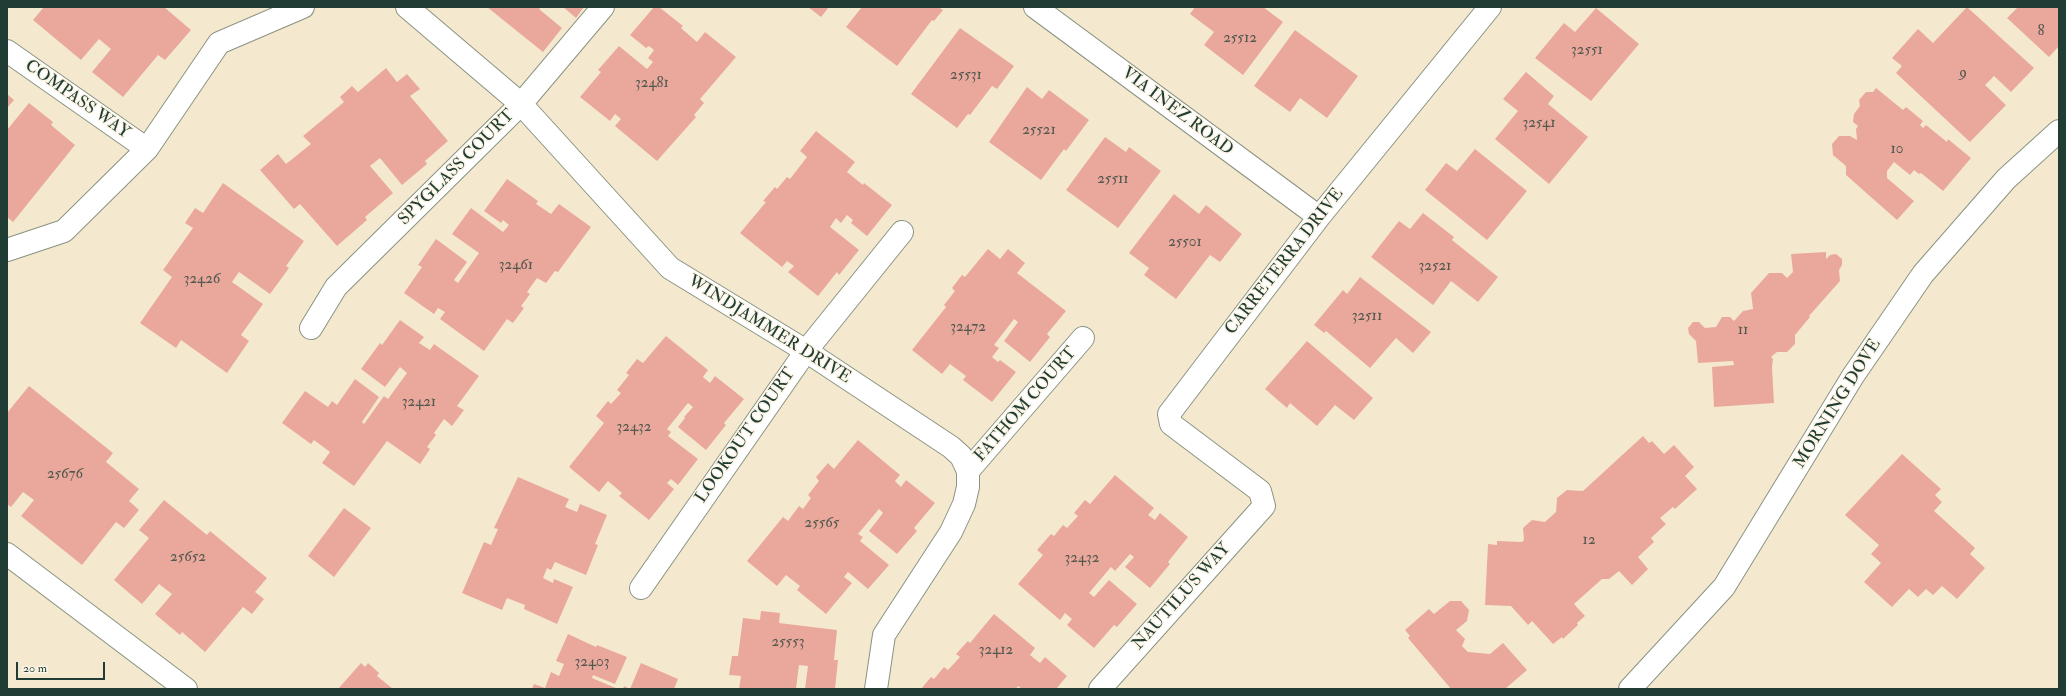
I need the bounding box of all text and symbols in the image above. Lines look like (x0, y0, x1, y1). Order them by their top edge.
house number: 8 (2037, 23, 2045, 41)
house number: 25512 (1223, 30, 1257, 48)
house number: 32551 (1571, 42, 1603, 60)
street label: COMPASS WAY (21, 56, 133, 144)
street label: VIA INEZ ROAD (1117, 64, 1237, 160)
house number: 9 (1959, 65, 1967, 83)
house number: 25531 (950, 67, 982, 85)
house number: 32481 (635, 75, 669, 93)
street label: SPYGLASS COURT (395, 106, 519, 230)
house number: 32541 (1523, 115, 1555, 133)
house number: 25521 (1022, 122, 1056, 140)
house number: 10 (1891, 141, 1903, 159)
house number: 25511 (1097, 171, 1129, 189)
street label: CARRETERRA DRIVE (1221, 185, 1349, 339)
house number: 25501 (1168, 234, 1202, 252)
house number: 32461 (499, 257, 533, 275)
house number: 32521 (1419, 258, 1451, 276)
house number: 32426 (184, 271, 220, 289)
street label: WINDJAMMER DRIVE (684, 271, 854, 389)
house number: 32511 (1352, 308, 1382, 326)
house number: 32472 (950, 319, 986, 337)
house number: 11 (1738, 322, 1748, 340)
street label: MORNING DOVE (1790, 336, 1886, 472)
street label: FATHOM COURT (971, 343, 1081, 467)
street label: LOOKOUT COURT (692, 365, 800, 507)
house number: 32421 (402, 394, 436, 412)
house number: 32432 (617, 419, 651, 437)
house number: 25676 (47, 466, 83, 484)
house number: 25565 (805, 515, 839, 533)
house number: 12 (1583, 532, 1595, 550)
street label: NAUTILUS WAY (1129, 539, 1235, 655)
house number: 25652 (170, 549, 206, 567)
house number: 32432 (1065, 550, 1099, 568)
house number: 25553 (771, 634, 805, 652)
house number: 32412 (979, 642, 1013, 660)
scale bar (18, 654, 107, 680)
house number: 32403 (575, 654, 609, 672)
text: 20 m (23, 661, 47, 676)

